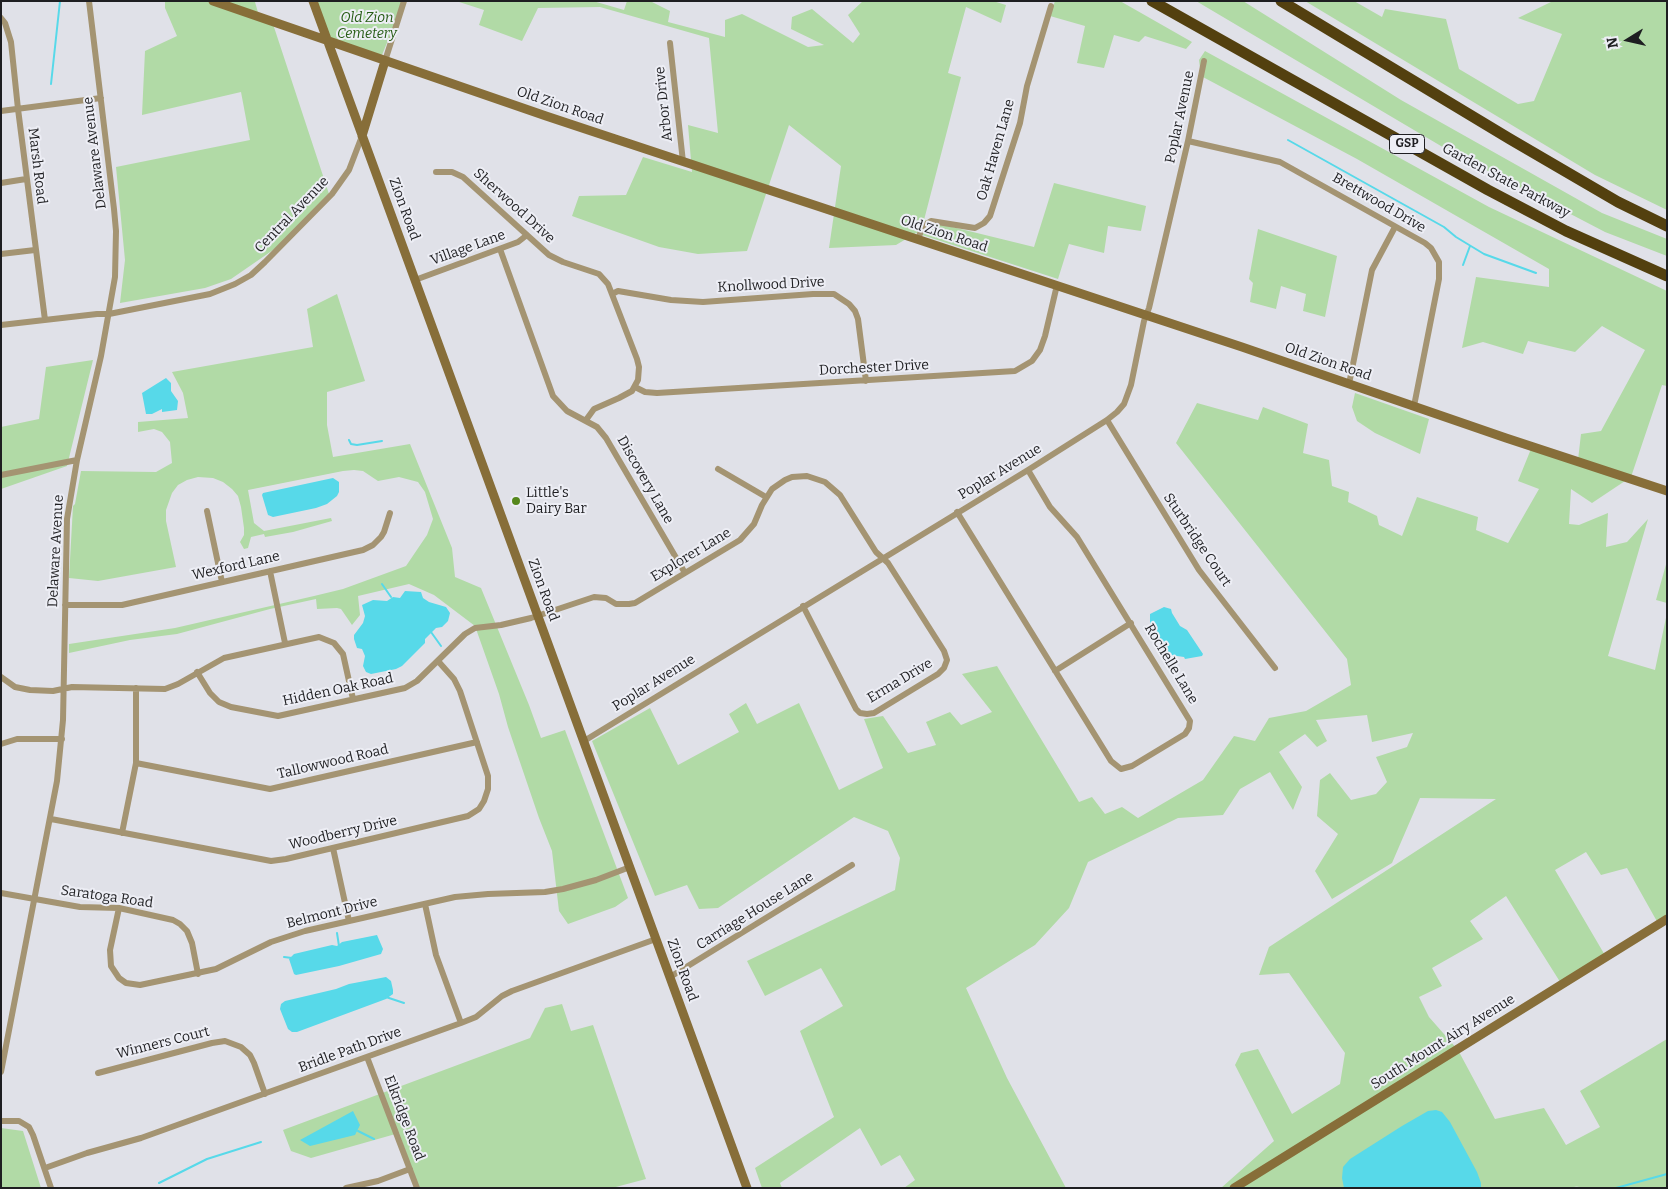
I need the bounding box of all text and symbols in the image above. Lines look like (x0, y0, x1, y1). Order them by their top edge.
park label: Old Zion Cemetery (337, 10, 397, 42)
north arrow (1603, 15, 1653, 65)
text: N (1603, 36, 1622, 49)
street label: Arbor Drive (652, 66, 676, 142)
street label: Poplar Avenue (1162, 69, 1198, 165)
street label: Old Zion Road (514, 83, 606, 129)
street label: Delaware Avenue (80, 96, 110, 210)
street label: Oak Haven Lane (973, 97, 1019, 203)
street label: Marsh Road (24, 127, 50, 205)
road number: GSP (1390, 134, 1424, 154)
street label: Garden State Parkway (1439, 140, 1573, 222)
street label: Sherwood Drive (470, 165, 558, 247)
street label: Brettwood Drive (1329, 169, 1429, 237)
street label: Central Avenue (251, 173, 333, 257)
street label: Zion Road (385, 175, 423, 243)
street label: Old Zion Road (898, 212, 990, 256)
street label: Village Lane (428, 227, 508, 269)
street label: Knollwood Drive (717, 274, 825, 296)
street label: Old Zion Road (1282, 339, 1374, 385)
street label: Dorchester Drive (819, 357, 929, 379)
street label: Discovery Lane (613, 433, 677, 527)
street label: Poplar Avenue (955, 441, 1045, 503)
place label: Little's Dairy Bar (526, 485, 587, 518)
street label: Sturbridge Court (1160, 490, 1234, 590)
street label: Delaware Avenue (45, 494, 67, 608)
marker: Little's Dairy Bar (510, 495, 522, 507)
street label: Explorer Lane (648, 524, 734, 586)
street label: Wexford Lane (191, 548, 281, 584)
street label: Zion Road (524, 556, 562, 624)
street label: Rochelle Lane (1140, 621, 1202, 707)
street label: Poplar Avenue (610, 651, 698, 715)
street label: Erma Drive (864, 655, 936, 707)
street label: Hidden Oak Road (281, 670, 395, 710)
street label: Tallowwood Road (276, 741, 390, 783)
street label: Woodberry Drive (287, 812, 399, 854)
street label: Carriage House Lane (693, 868, 817, 954)
street label: Saratoga Road (60, 882, 154, 912)
street label: Belmont Drive (285, 894, 379, 932)
street label: Zion Road (663, 936, 701, 1004)
street label: South Mount Airy Avenue (1368, 991, 1518, 1093)
street label: Winners Court (115, 1023, 211, 1063)
street label: Bridle Path Drive (296, 1024, 404, 1076)
street label: Elkridge Road (380, 1073, 428, 1163)

